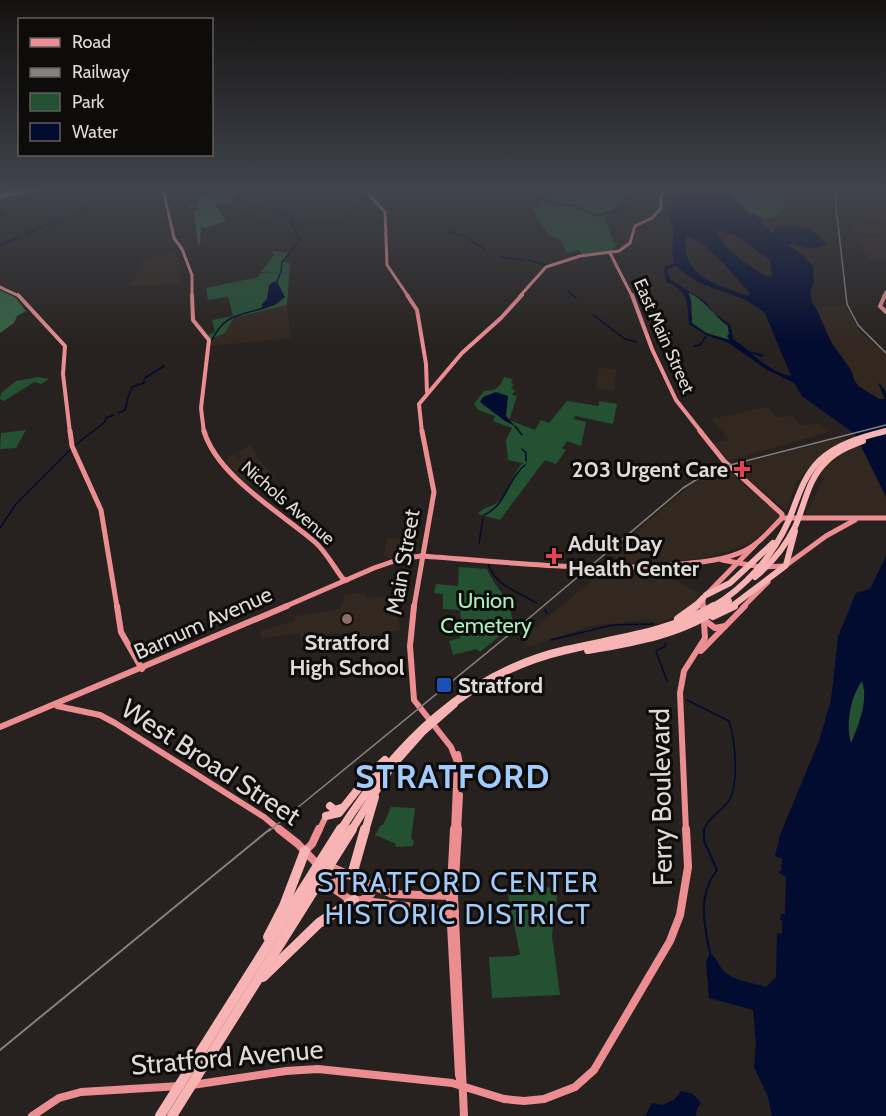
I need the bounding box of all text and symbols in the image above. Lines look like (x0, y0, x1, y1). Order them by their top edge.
legend (18, 18, 213, 156)
text: Road (72, 31, 111, 53)
text: Railway (72, 61, 130, 83)
text: Park (72, 91, 105, 113)
text: Water (72, 121, 118, 143)
street label: East Main Street (629, 275, 699, 397)
street label: Nichols Avenue (237, 456, 339, 550)
place label: 203 Urgent Care (572, 456, 728, 483)
marker: 203 Urgent Care (733, 460, 751, 478)
street label: Main Street (380, 507, 426, 617)
place label: Adult Day Health Center (568, 530, 700, 582)
marker: Adult Day Health Center (545, 547, 563, 565)
street label: Barnum Avenue (130, 580, 276, 666)
park label: Union Cemetery (440, 587, 532, 639)
marker: Stratford High School (340, 612, 354, 626)
place label: Stratford High School (290, 629, 405, 681)
place label: Stratford (458, 672, 543, 699)
marker: Stratford (435, 676, 453, 694)
street label: West Broad Street (115, 692, 307, 832)
street label: Ferry Boulevard (643, 708, 679, 886)
district label: STRATFORD (355, 756, 551, 796)
district label: STRATFORD CENTER HISTORIC DISTRICT (317, 865, 599, 931)
street label: Stratford Avenue (129, 1032, 325, 1082)

